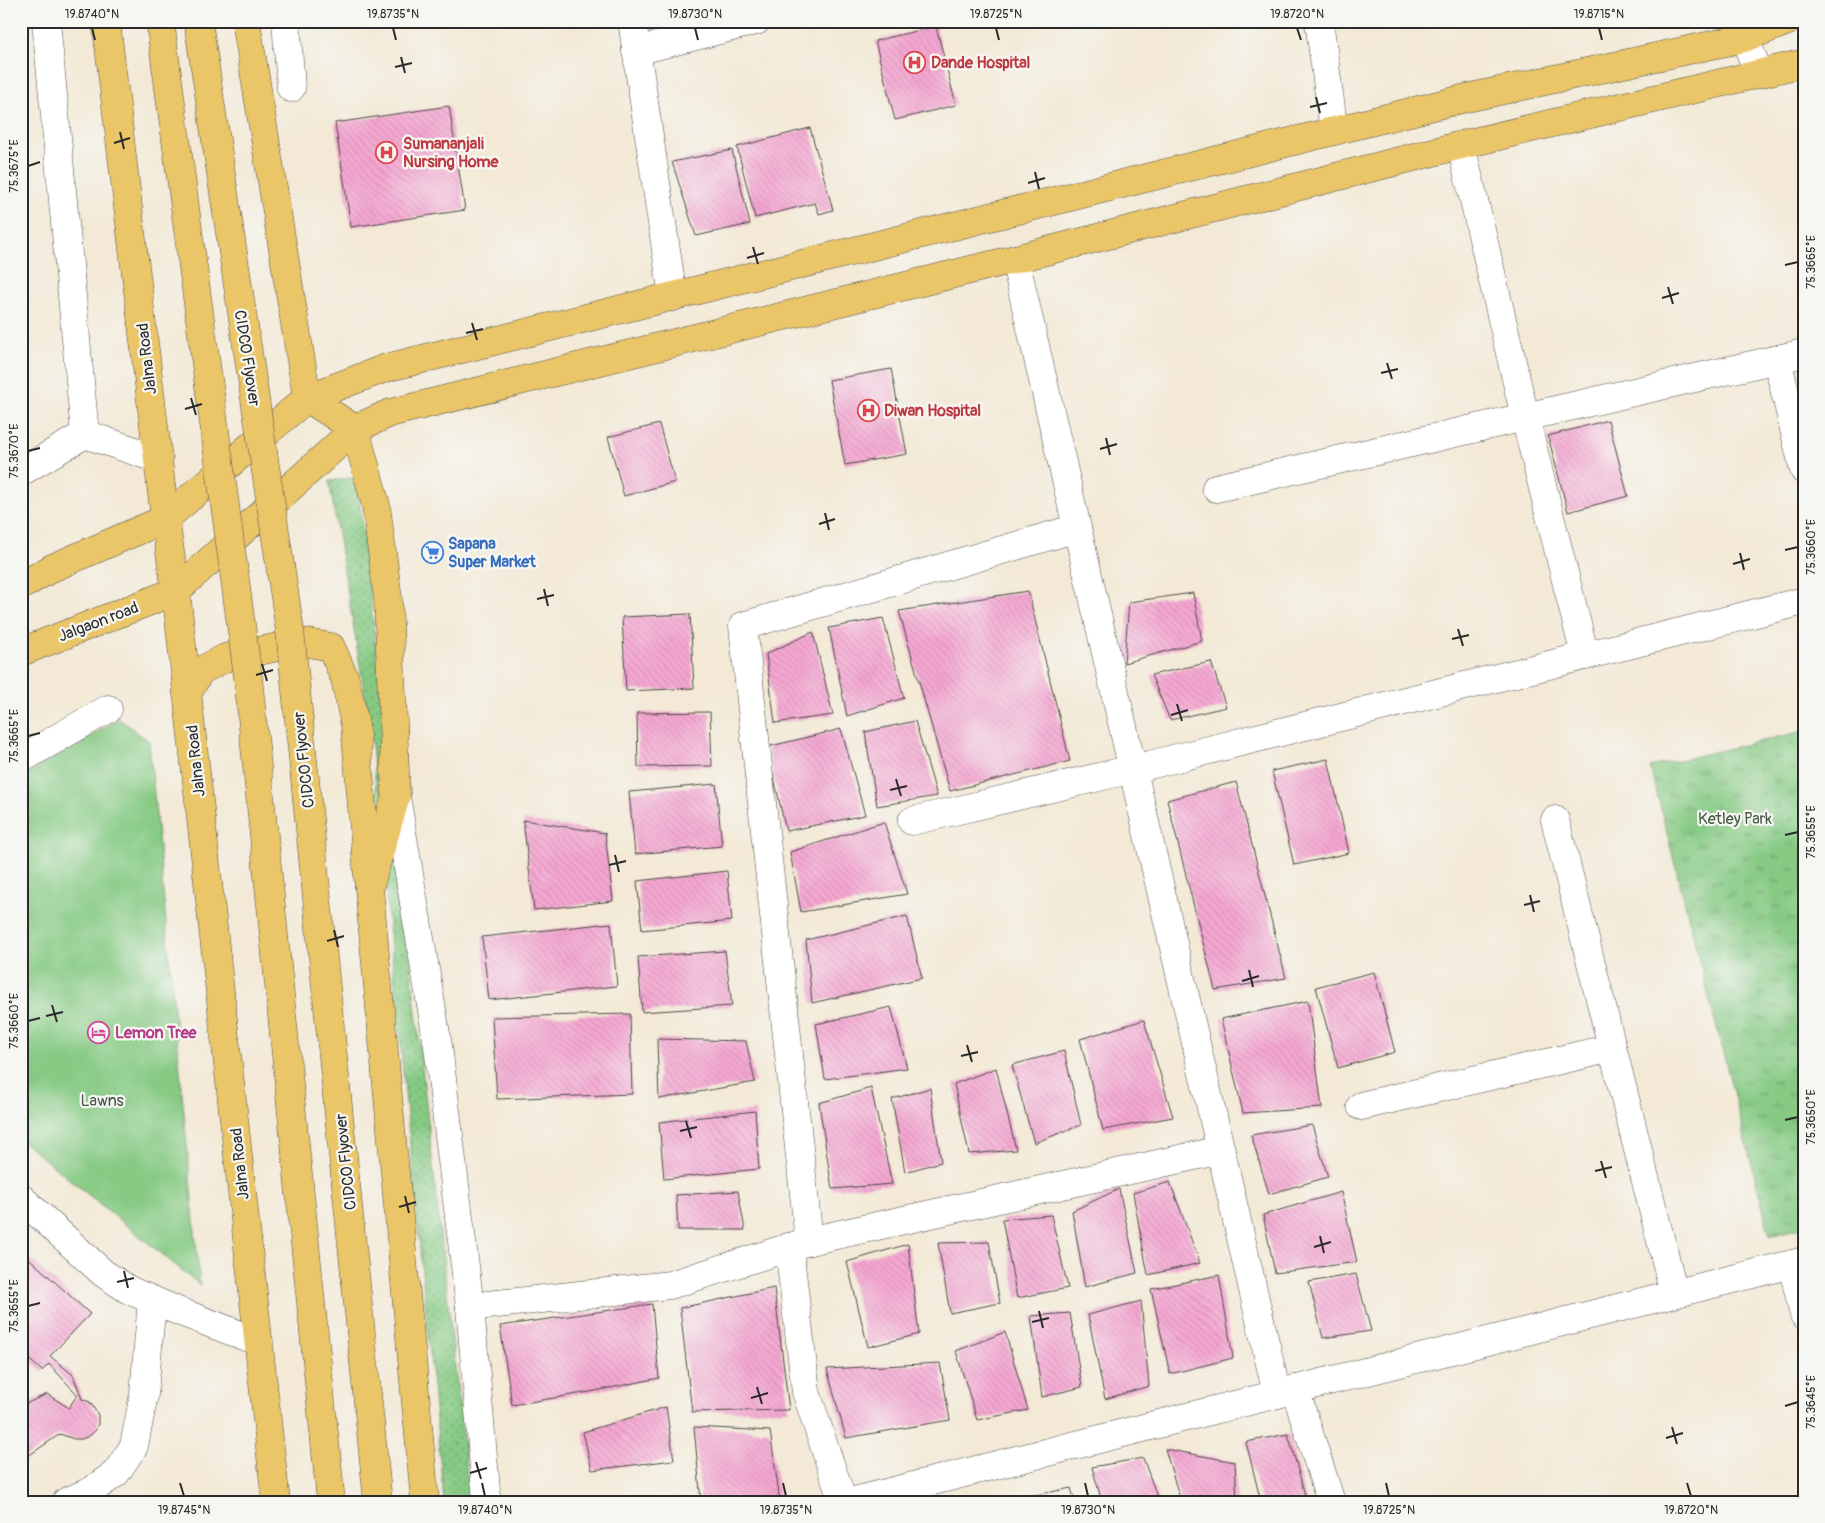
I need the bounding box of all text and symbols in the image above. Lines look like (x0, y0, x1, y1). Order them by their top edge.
text: 19.8740°N (65, 7, 119, 22)
text: 19.8735°N (367, 7, 419, 22)
text: 19.8730°N (668, 7, 722, 22)
text: 19.8725°N (970, 7, 1022, 22)
text: 19.8720°N (1270, 7, 1324, 22)
text: 19.8715°N (1574, 7, 1624, 22)
hospital icon: Dande Hospital (903, 50, 927, 74)
place label: Dande Hospital (931, 53, 1031, 73)
place label: Sumananjali Nursing Home (403, 134, 499, 172)
text: 75.3675°E (7, 139, 22, 193)
hospital icon: Sumananjali Nursing Home (375, 140, 399, 164)
text: 75.3665°E (1804, 235, 1819, 289)
street label: CIDCO Flyover (230, 309, 265, 408)
street label: Jalna Road (133, 322, 161, 396)
hospital icon: Diwan Hospital (856, 398, 880, 422)
place label: Diwan Hospital (884, 401, 981, 421)
text: 75.3670°E (7, 423, 22, 479)
text: 75.3660°E (1804, 519, 1819, 575)
place label: Sapana Super Market (448, 534, 536, 572)
supermarket icon: Sapana Super Market (420, 540, 444, 564)
street label: Jalgaon road (55, 597, 141, 646)
text: 75.3665°E (7, 709, 22, 763)
street label: CIDCO Flyover (289, 710, 319, 809)
street label: Jalna Road (182, 724, 210, 798)
text: 75.3655°E (1804, 805, 1819, 859)
park label: Ketley Park (1698, 809, 1772, 829)
text: 75.3660°E (7, 993, 22, 1049)
hotel icon: Lemon Tree (87, 1020, 111, 1044)
place label: Lemon Tree (115, 1023, 198, 1043)
text: 75.3650°E (1804, 1089, 1819, 1145)
park label: Lawns (80, 1091, 124, 1111)
street label: CIDCO Flyover (331, 1112, 361, 1211)
street label: Jalna Road (226, 1127, 254, 1201)
text: 75.3655°E (7, 1279, 22, 1333)
text: 75.3645°E (1804, 1375, 1819, 1429)
text: 19.8745°N (158, 1503, 210, 1518)
text: 19.8740°N (458, 1503, 512, 1518)
text: 19.8735°N (760, 1503, 812, 1518)
text: 19.8730°N (1061, 1503, 1115, 1518)
text: 19.8725°N (1363, 1503, 1415, 1518)
text: 19.8720°N (1664, 1503, 1718, 1518)

